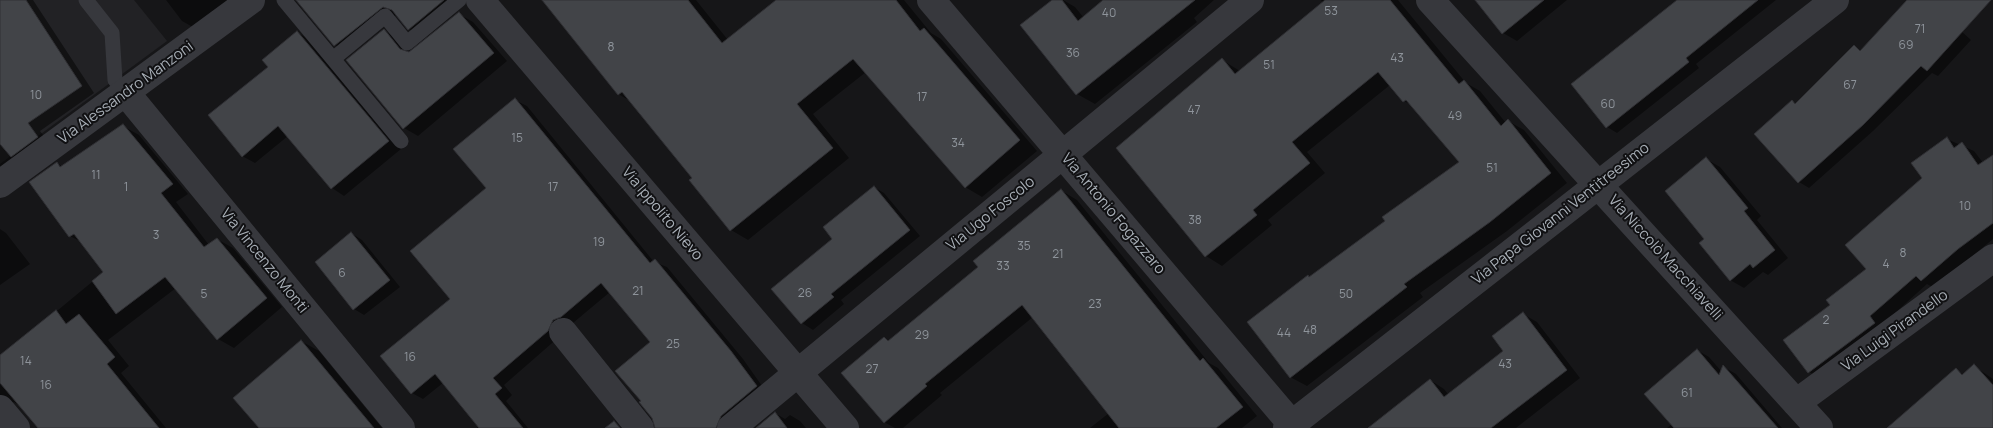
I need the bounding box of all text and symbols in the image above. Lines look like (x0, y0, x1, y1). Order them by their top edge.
house number: 53 (1324, 5, 1338, 19)
house number: 40 (1102, 7, 1116, 21)
house number: 71 (1915, 23, 1925, 37)
street label: Via Alessandro Manzoni (55, 38, 197, 148)
house number: 69 (1899, 39, 1913, 53)
house number: 8 (608, 41, 614, 55)
house number: 36 (1066, 47, 1080, 61)
house number: 43 (1390, 52, 1404, 66)
house number: 51 (1263, 59, 1275, 73)
house number: 67 (1843, 79, 1857, 93)
house number: 10 (30, 89, 42, 103)
house number: 17 (917, 91, 927, 105)
house number: 60 (1601, 98, 1615, 112)
house number: 47 (1187, 104, 1201, 118)
house number: 49 (1448, 110, 1462, 124)
house number: 15 (511, 132, 523, 146)
house number: 34 (951, 137, 965, 151)
street label: Via Papa Giovanni Ventitreesimo (1469, 139, 1653, 289)
street label: Via Antonio Fogazzaro (1057, 150, 1169, 278)
house number: 51 (1486, 162, 1498, 176)
street label: Via Ippolito Nievo (618, 164, 706, 264)
house number: 11 (91, 169, 101, 183)
street label: Via Ugo Foscolo (943, 173, 1039, 255)
house number: 1 (124, 181, 128, 195)
house number: 17 (548, 181, 558, 195)
street label: Via Niccolò Macchiavelli (1604, 192, 1726, 324)
house number: 10 (1959, 200, 1971, 214)
street label: Via Vincenzo Monti (216, 205, 312, 317)
house number: 38 (1188, 214, 1202, 228)
house number: 3 (153, 229, 159, 243)
house number: 19 (593, 236, 605, 250)
house number: 35 (1017, 240, 1031, 254)
house number: 8 (1900, 247, 1906, 261)
house number: 21 (1052, 248, 1064, 262)
house number: 4 (1882, 258, 1890, 272)
house number: 33 (996, 260, 1010, 274)
house number: 6 (338, 267, 346, 281)
house number: 21 (632, 285, 644, 299)
street label: Via Luigi Pirandello (1838, 286, 1952, 376)
house number: 26 (798, 287, 812, 301)
house number: 5 (201, 288, 207, 302)
house number: 50 (1339, 288, 1353, 302)
house number: 23 (1088, 298, 1102, 312)
house number: 2 (1823, 314, 1829, 328)
house number: 48 (1303, 324, 1317, 338)
house number: 44 (1277, 327, 1291, 341)
house number: 29 (915, 329, 929, 343)
house number: 25 (666, 338, 680, 352)
house number: 16 (404, 351, 416, 365)
house number: 14 (20, 355, 32, 369)
house number: 43 (1498, 358, 1512, 372)
house number: 27 (866, 363, 878, 377)
house number: 16 (40, 379, 52, 393)
house number: 61 (1681, 387, 1693, 401)

